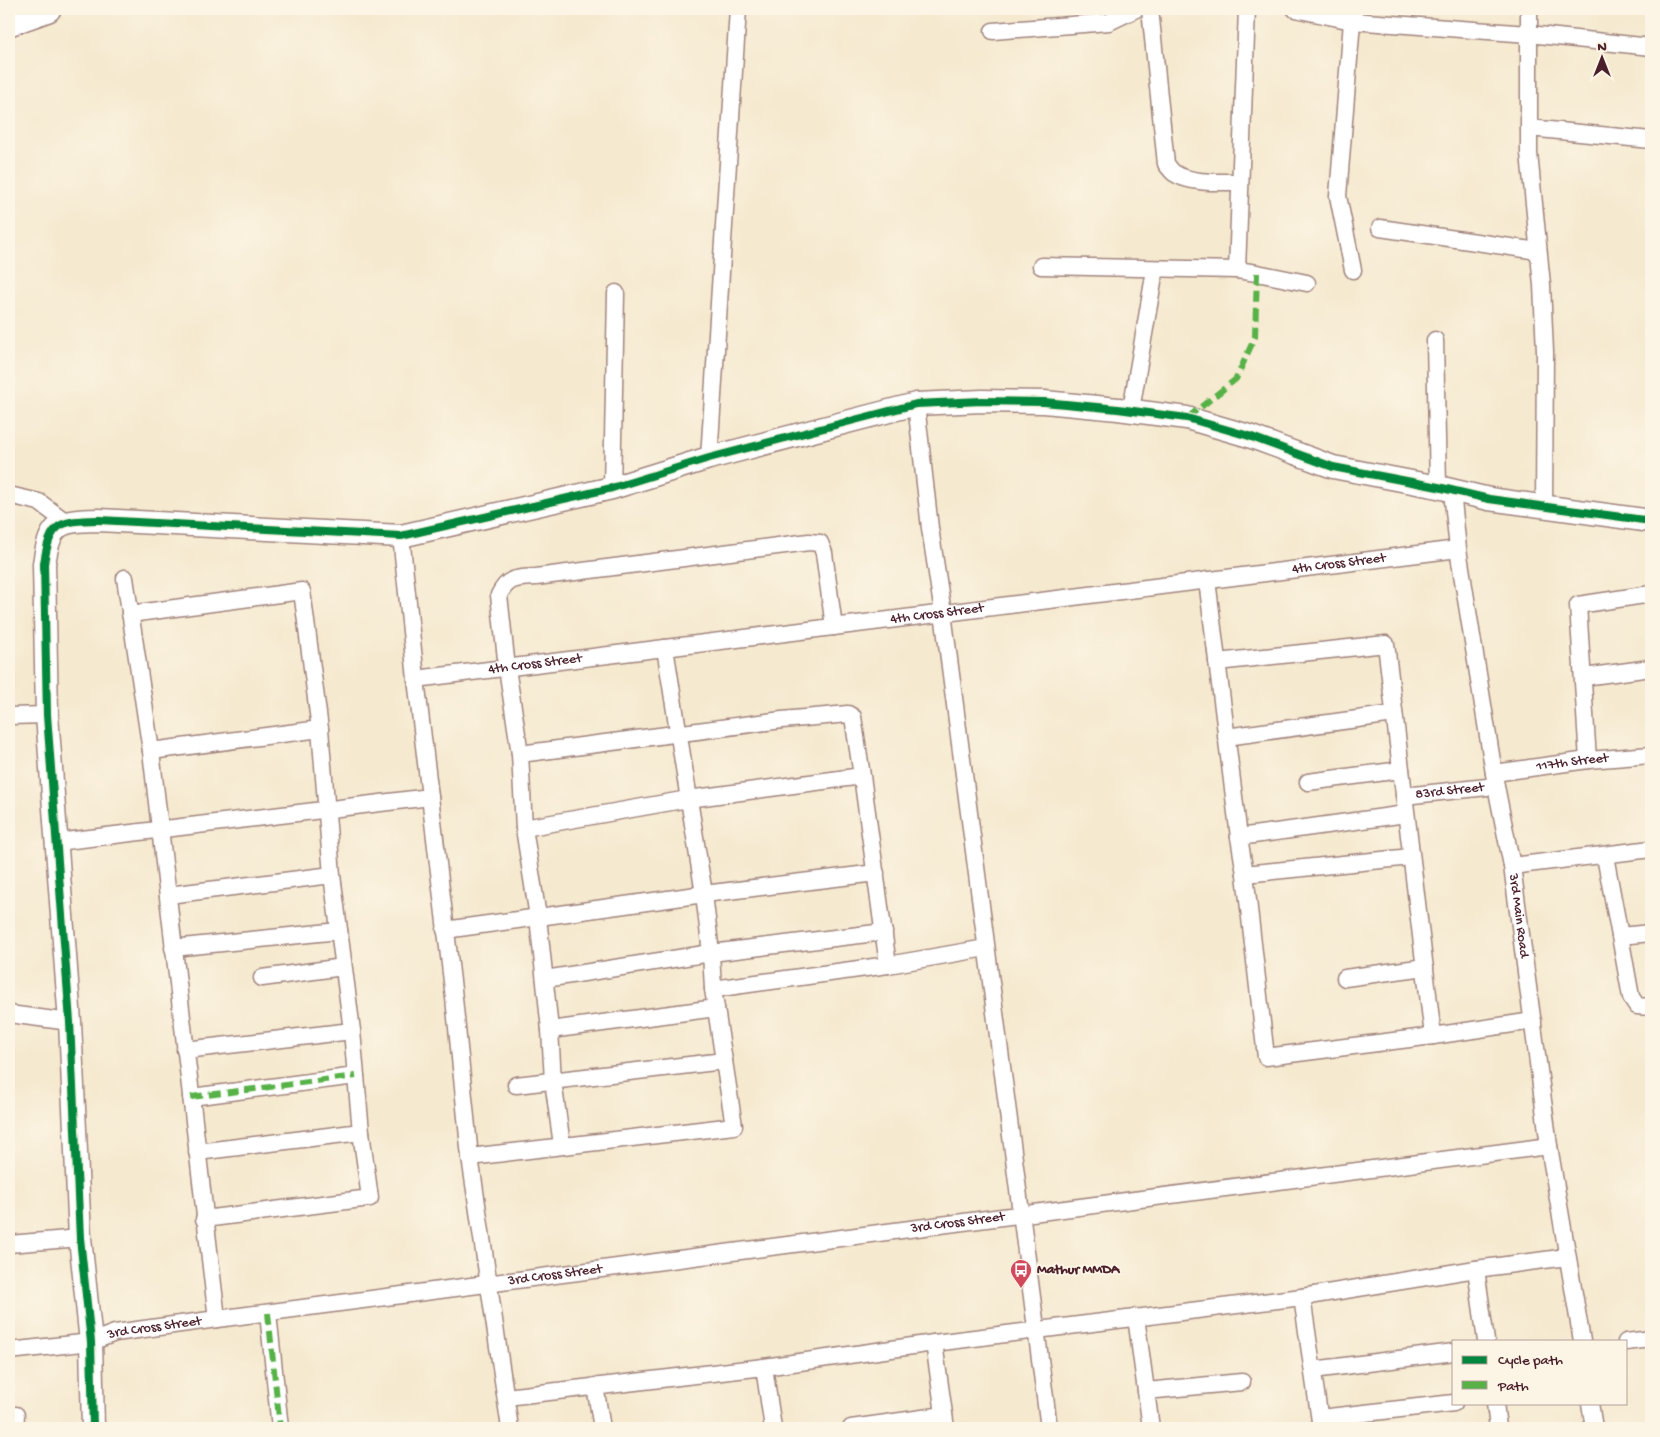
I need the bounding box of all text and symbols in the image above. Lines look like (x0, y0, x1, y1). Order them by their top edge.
north arrow (1578, 32, 1628, 82)
text: N (1597, 39, 1607, 56)
street label: 4th Cross Street (1291, 549, 1388, 578)
street label: 4th Cross Street (889, 600, 986, 628)
street label: 4th Cross Street (487, 650, 584, 678)
street label: 117th Street (1534, 750, 1610, 776)
street label: 83rd Street (1415, 779, 1486, 803)
street label: 3rd Main Road (1504, 871, 1533, 961)
street label: 3rd Cross Street (909, 1208, 1007, 1237)
bus stop icon: Mathur MMDA (1009, 1258, 1033, 1289)
street label: 3rd Cross Street (506, 1260, 604, 1290)
place label: Mathur MMDA (1037, 1262, 1121, 1279)
street label: 3rd Cross Street (104, 1313, 204, 1344)
legend (1452, 1340, 1628, 1404)
text: Cycle path (1498, 1352, 1563, 1370)
text: Path (1497, 1378, 1529, 1396)

